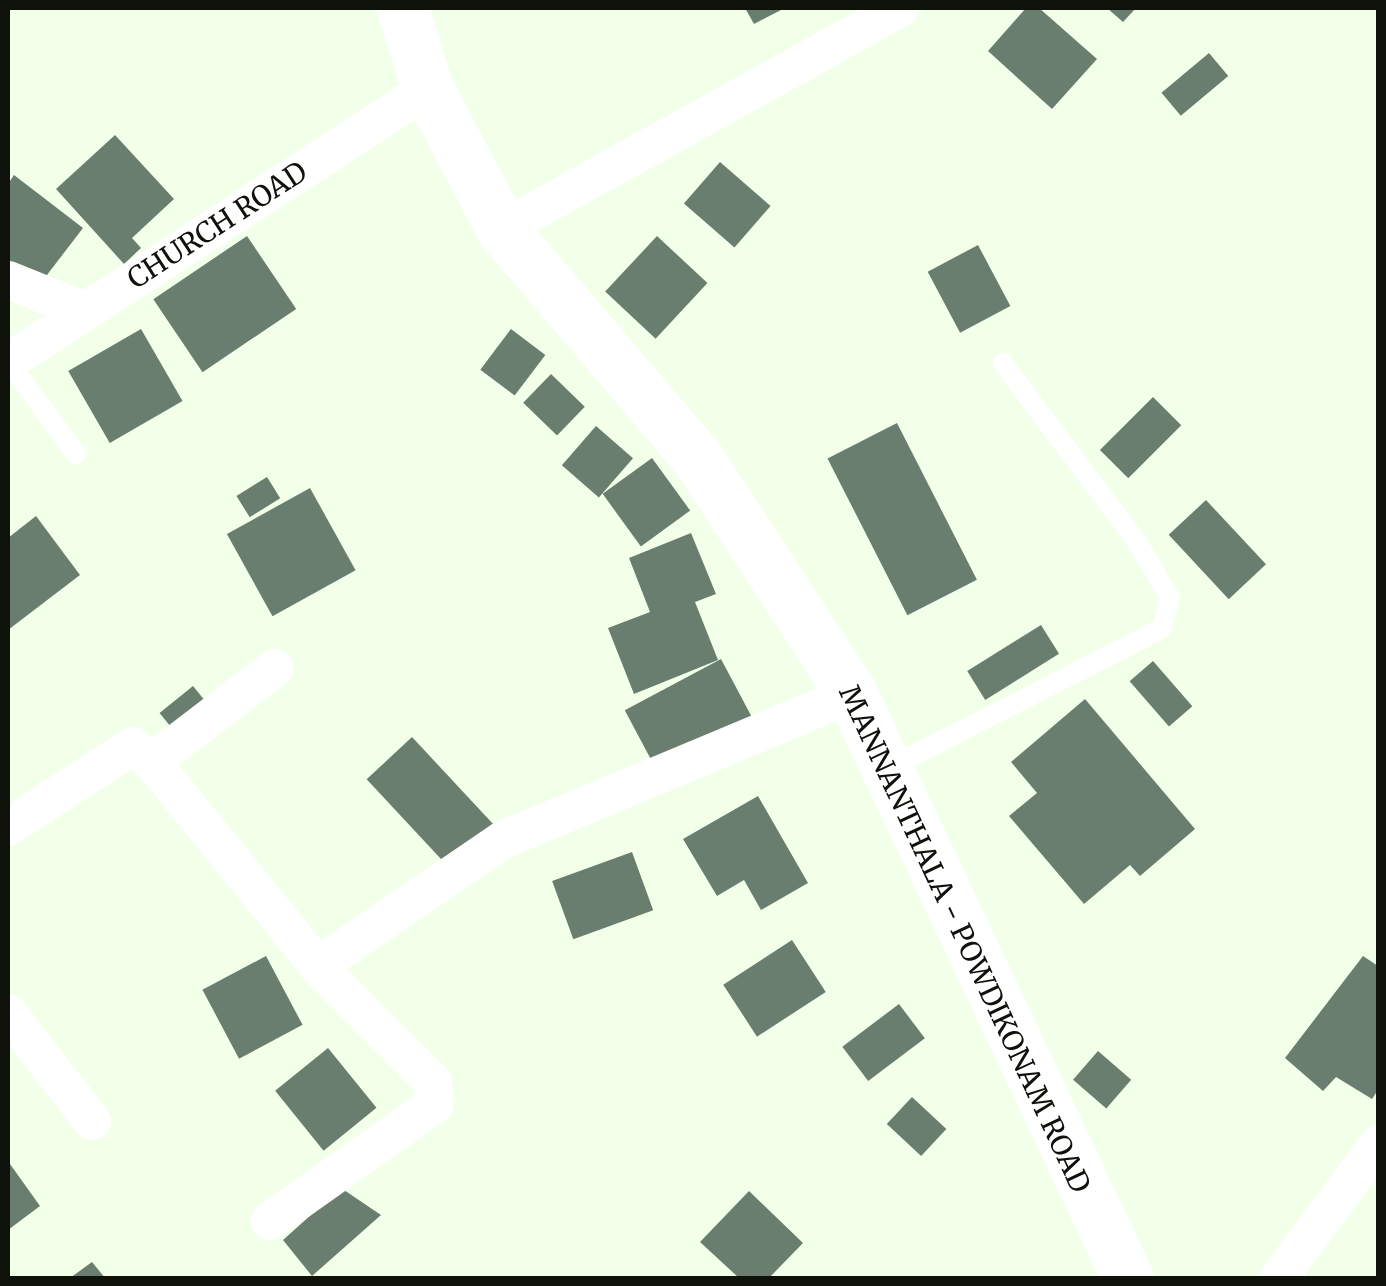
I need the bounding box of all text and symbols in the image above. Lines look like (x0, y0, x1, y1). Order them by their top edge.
street label: CHURCH ROAD (121, 154, 313, 296)
street label: MANNANTHALA - POWDIKONAM ROAD (832, 680, 1098, 1198)

